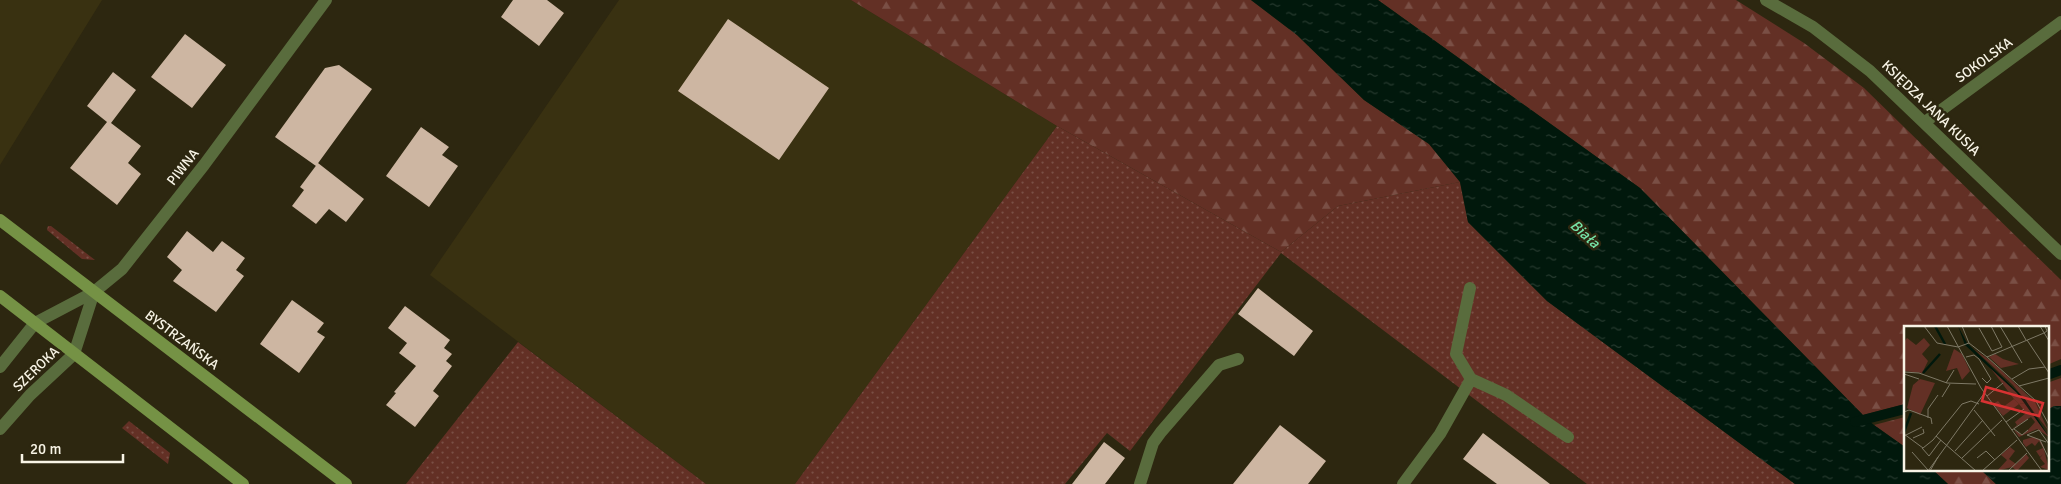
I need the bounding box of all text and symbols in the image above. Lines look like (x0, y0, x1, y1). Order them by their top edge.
street label: SOKOLSKA (1952, 33, 2016, 86)
street label: KSIĘDZA JANA KUSIA (1878, 57, 1984, 160)
street label: PIWNA (163, 145, 203, 189)
water label: Biała (1567, 216, 1604, 252)
street label: BYSTRZAŃSKA (142, 307, 223, 374)
inset map (1904, 326, 2048, 472)
street label: SZEROKA (9, 343, 63, 395)
scale bar (22, 432, 124, 464)
text: 20 m (30, 440, 61, 458)

